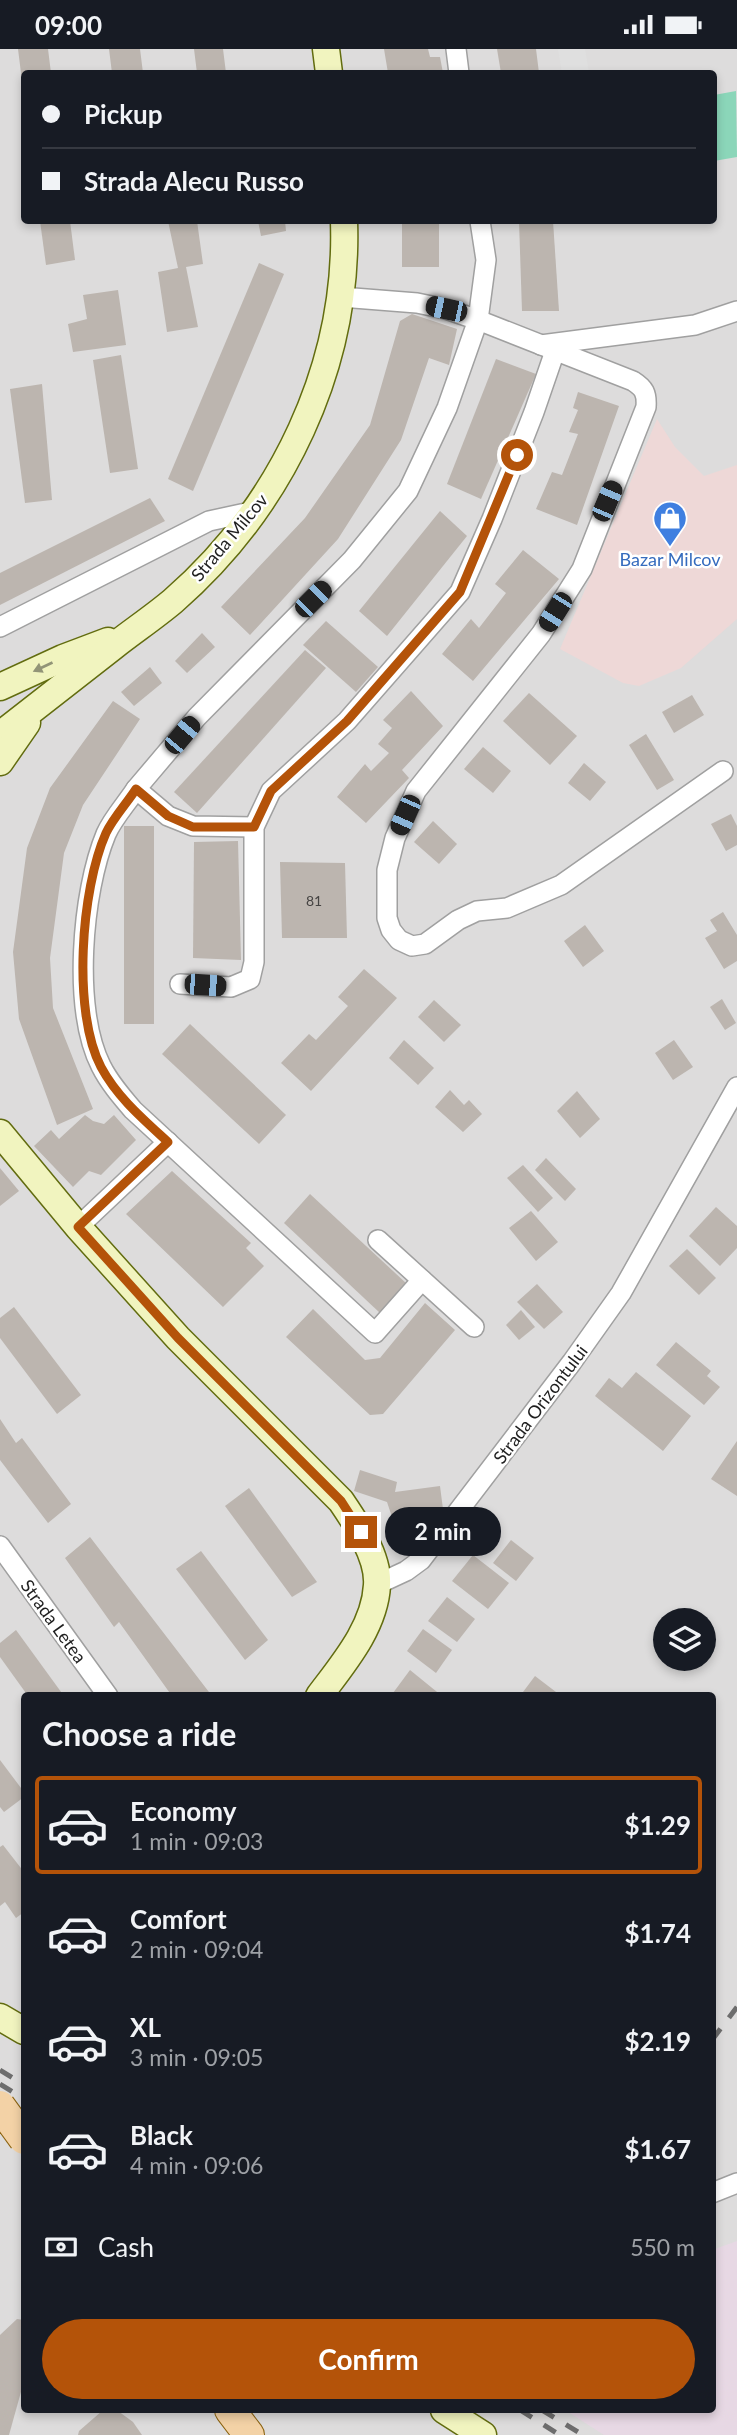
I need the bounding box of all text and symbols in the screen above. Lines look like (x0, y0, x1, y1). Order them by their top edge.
text: 09:00 (35, 9, 102, 41)
text: Pickup (84, 98, 163, 130)
text: Strada Alecu Russo (84, 165, 304, 197)
car (424, 294, 469, 324)
route start (501, 439, 533, 471)
car (590, 478, 625, 524)
street label: Strada Milcov (186, 488, 272, 585)
shop icon: Bazar Milcov (651, 499, 689, 548)
place label: Bazar Milcov (619, 548, 721, 570)
car (291, 577, 336, 621)
car (535, 589, 576, 635)
one-way arrow (33, 662, 54, 673)
car (161, 712, 204, 758)
car (387, 792, 424, 838)
house number: 81 (306, 892, 322, 909)
car (184, 973, 227, 997)
street label: Strada Orizontului (488, 1340, 592, 1468)
callout: 2 min (386, 1507, 501, 1557)
route end (345, 1516, 377, 1548)
text: 2 min (414, 1517, 472, 1545)
street label: Strada Letea (16, 1575, 92, 1667)
map controls (653, 1608, 716, 1671)
button: layers (653, 1608, 716, 1671)
text: Choose a ride (42, 1714, 236, 1753)
icon: car (46, 1794, 109, 1857)
text: Economy (130, 1795, 236, 1827)
text: $1.29 (625, 1809, 691, 1841)
text: 1 min · 09:03 (130, 1827, 263, 1855)
icon: car (46, 1902, 109, 1965)
text: Comfort (130, 1903, 227, 1935)
text: $1.74 (625, 1917, 691, 1949)
text: 2 min · 09:04 (130, 1935, 263, 1963)
icon: car (46, 2010, 109, 2073)
text: XL (130, 2011, 161, 2043)
text: $2.19 (625, 2025, 691, 2057)
text: 3 min · 09:05 (130, 2043, 263, 2071)
icon: car (46, 2118, 109, 2181)
text: Black (130, 2119, 193, 2151)
text: $1.67 (625, 2133, 691, 2165)
text: 4 min · 09:06 (130, 2151, 263, 2179)
icon: cash (42, 2228, 80, 2266)
text: Cash (98, 2231, 154, 2263)
text: 550 m (630, 2233, 695, 2261)
button: Confirm (42, 2319, 695, 2399)

